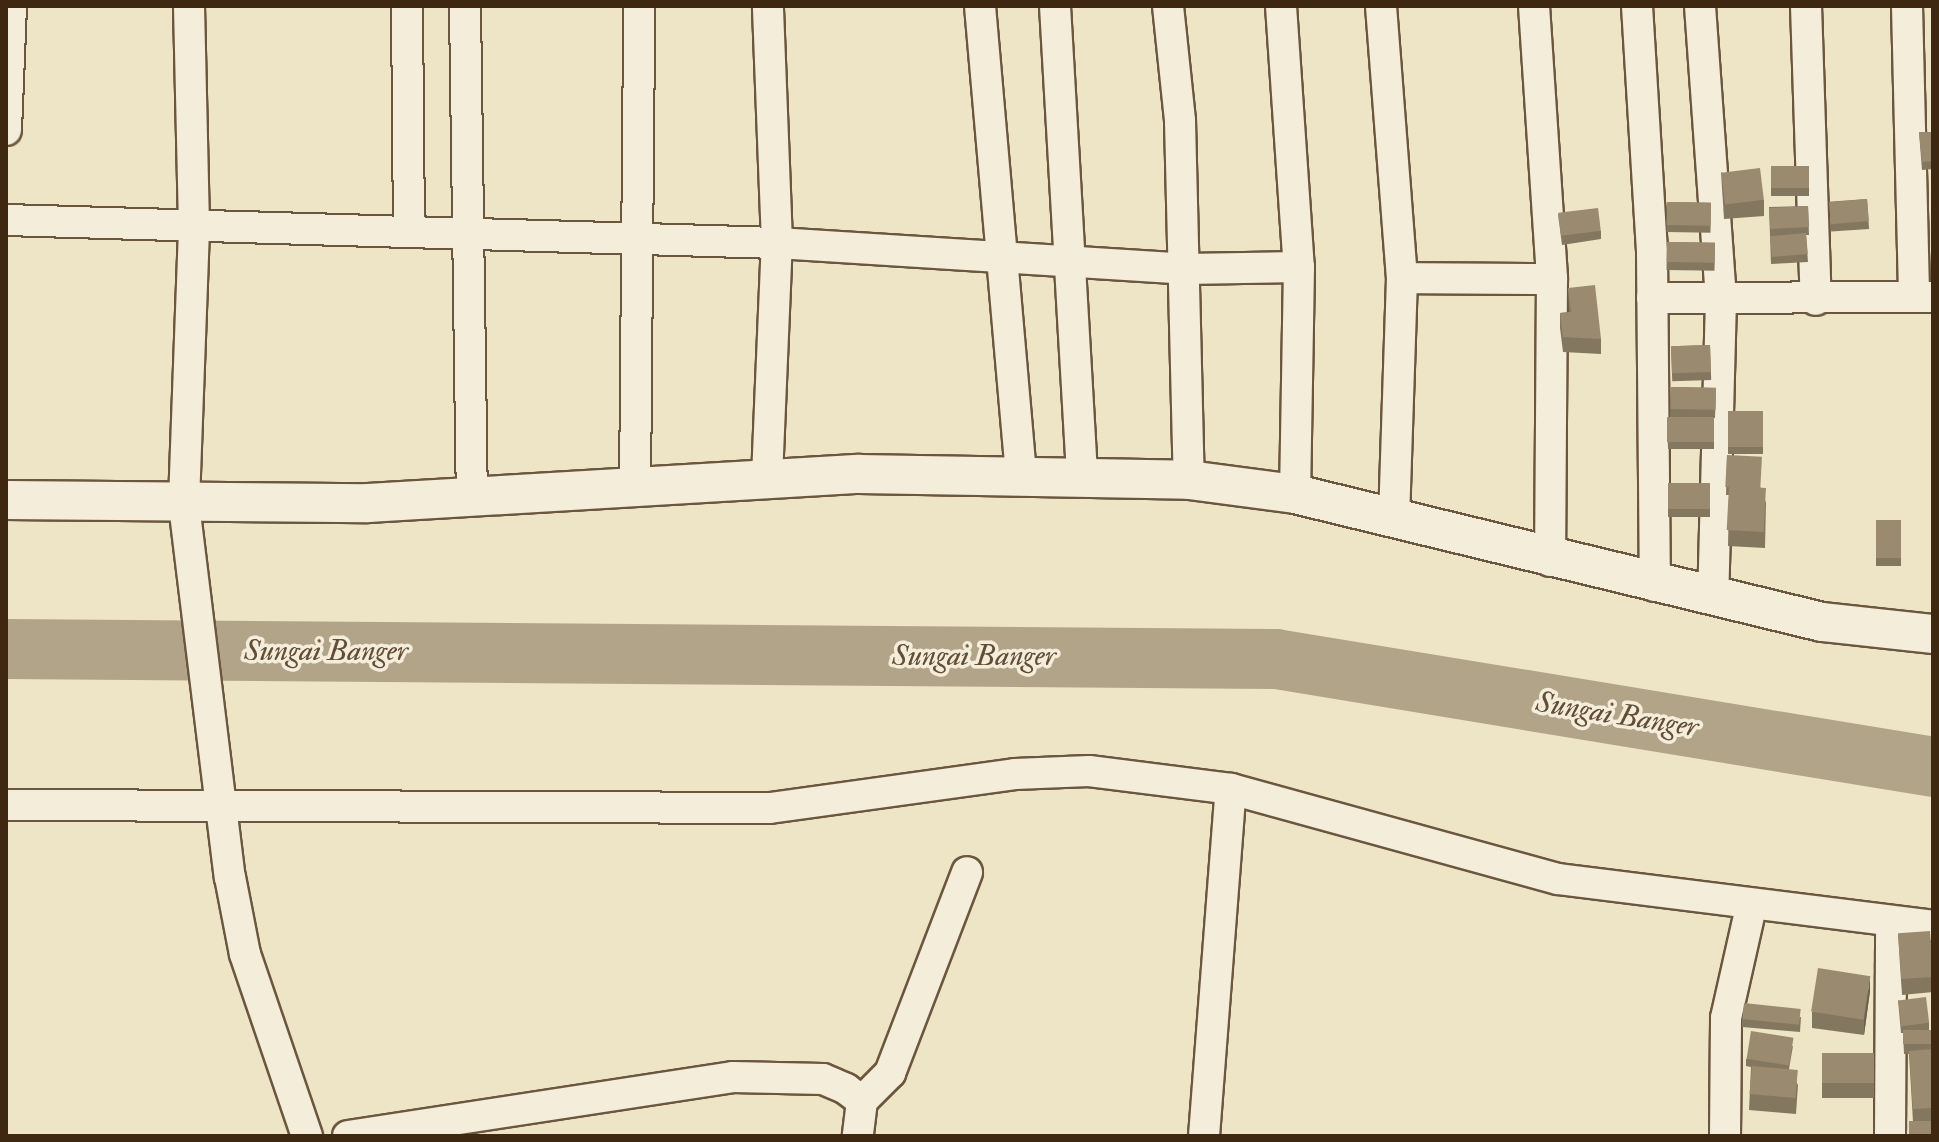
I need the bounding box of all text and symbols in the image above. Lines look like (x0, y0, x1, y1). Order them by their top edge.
water label: Sungai Banger (244, 633, 408, 669)
water label: Sungai Banger (892, 638, 1056, 674)
water label: Sungai Banger (1533, 684, 1701, 746)

